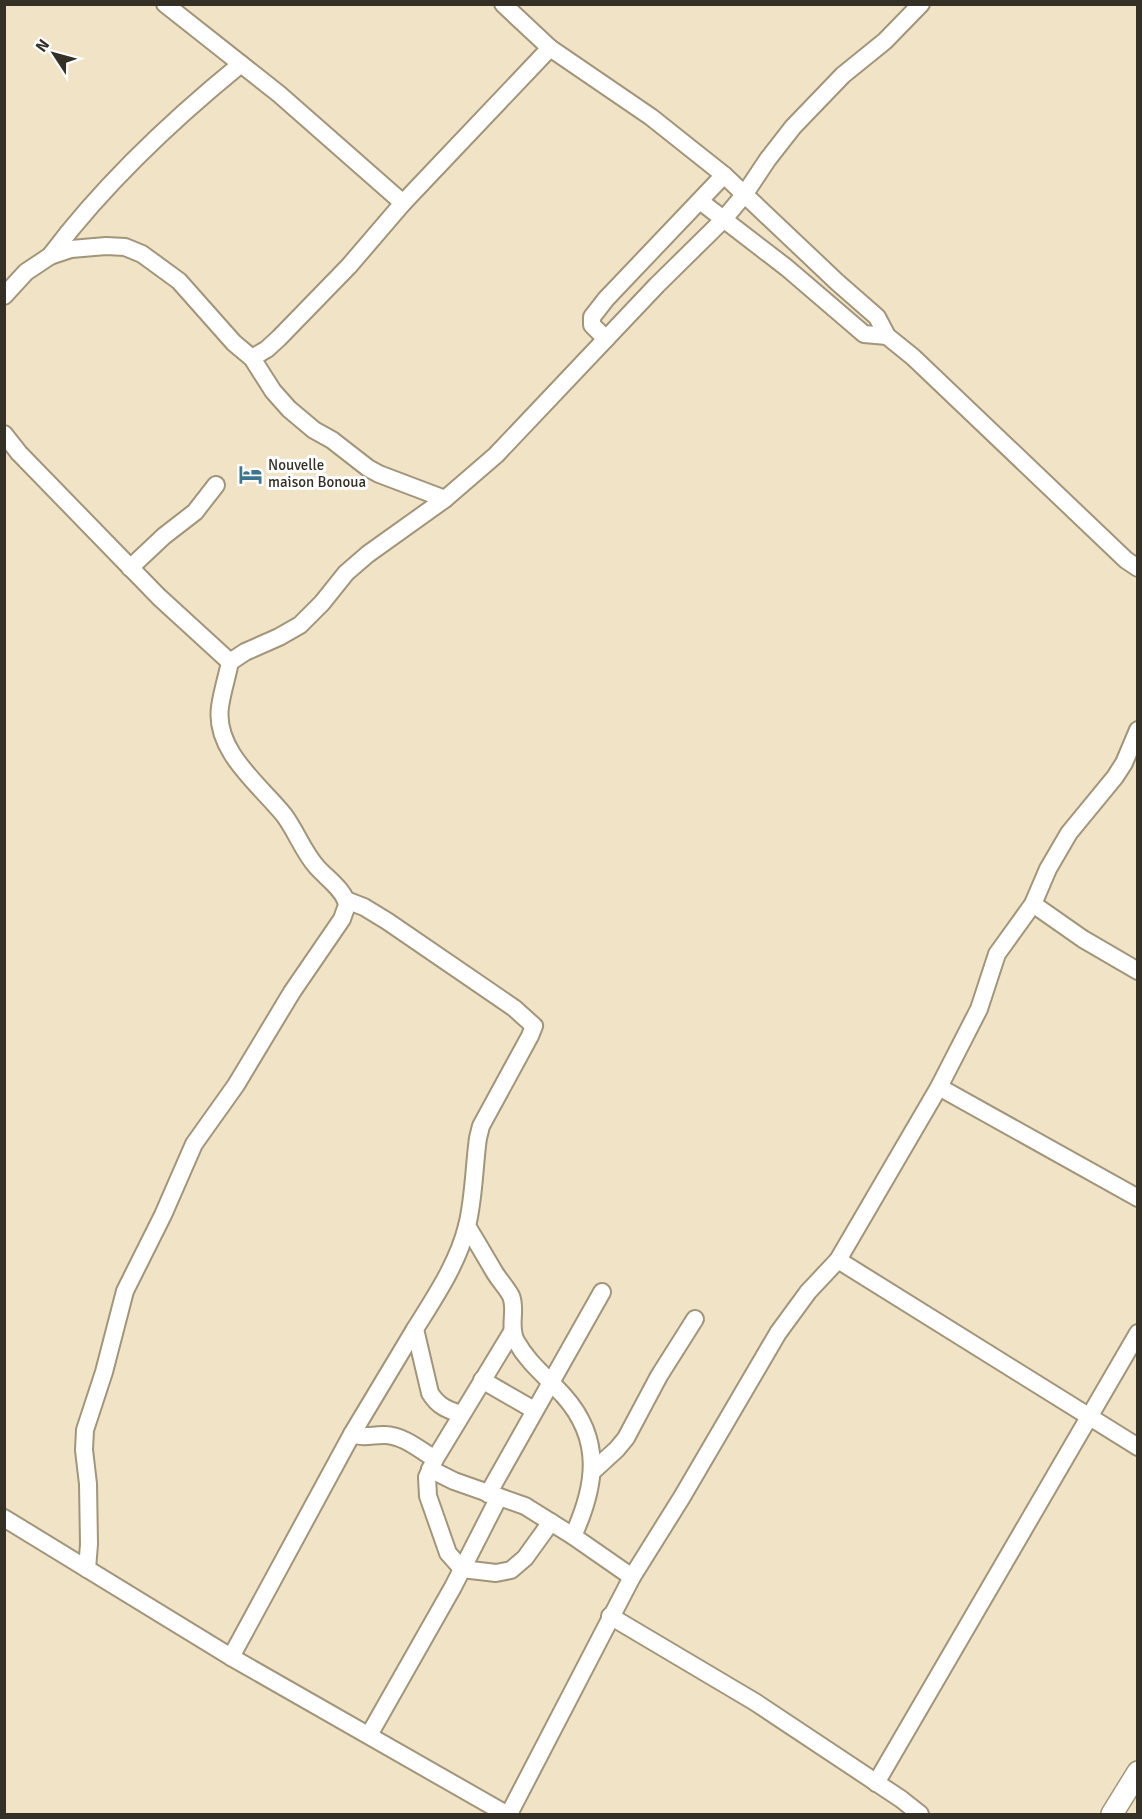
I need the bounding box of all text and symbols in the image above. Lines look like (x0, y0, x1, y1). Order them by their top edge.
north arrow (24, 24, 84, 84)
text: N (31, 35, 54, 56)
place label: Nouvelle maison Bonoua (268, 456, 366, 491)
hotel icon: Nouvelle maison Bonoua (237, 461, 263, 487)

